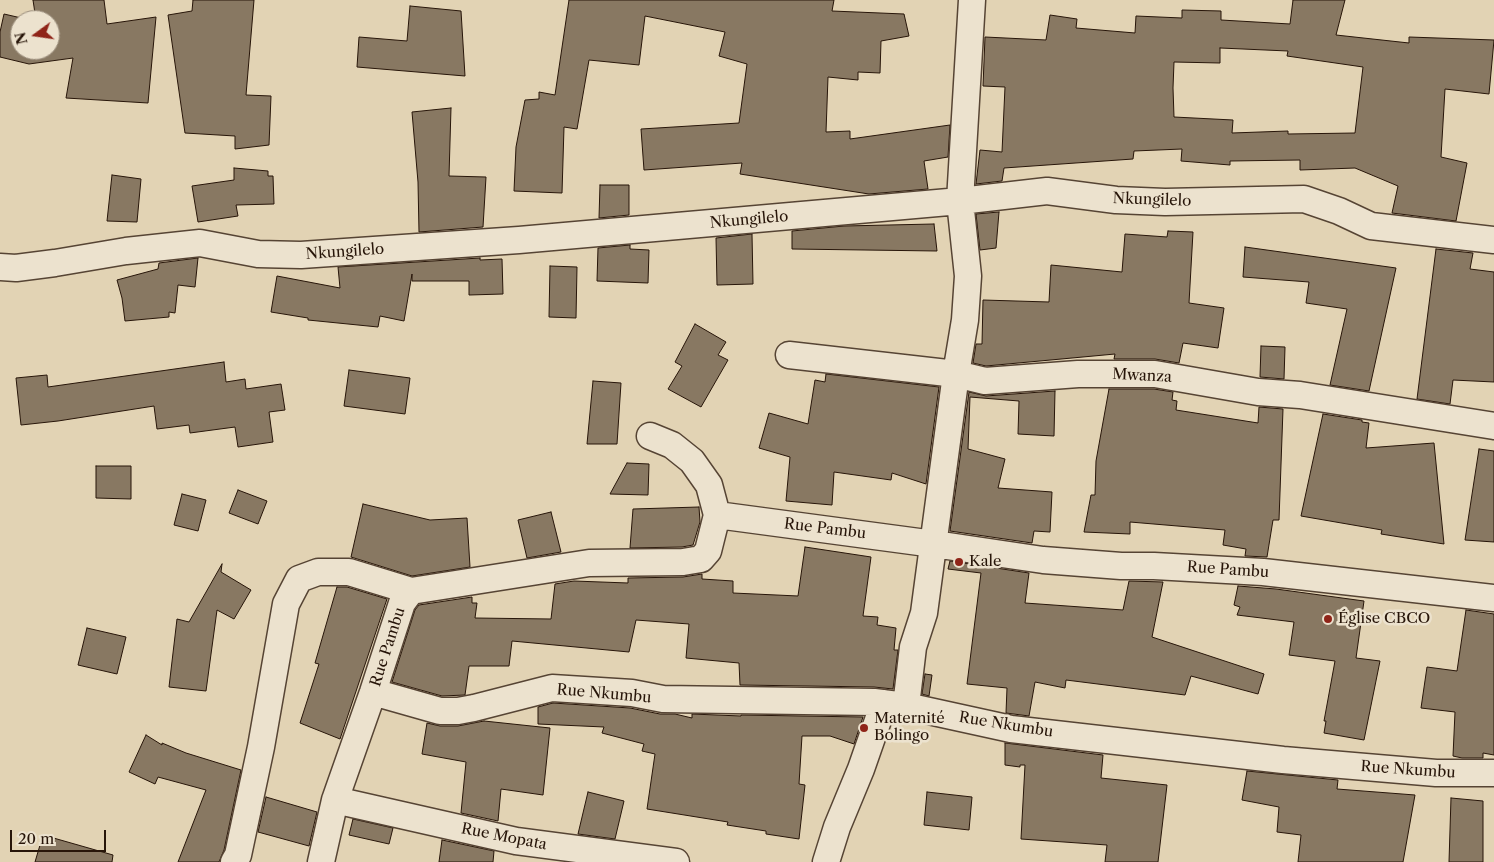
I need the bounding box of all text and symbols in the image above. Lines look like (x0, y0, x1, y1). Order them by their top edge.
north arrow (10, 10, 60, 60)
text: N (11, 30, 32, 46)
street label: Nkungilelo (1112, 190, 1192, 210)
street label: Nkungilelo (709, 208, 789, 232)
street label: Nkungilelo (305, 240, 385, 264)
street label: Mwanza (1112, 365, 1172, 387)
street label: Rue Pambu (783, 515, 867, 543)
place label: Kale (969, 553, 1001, 571)
marker: Kale (953, 556, 965, 568)
street label: Rue Pambu (1186, 558, 1270, 582)
street label: Rue Pambu (367, 605, 409, 689)
place label: Église CBCO (1338, 610, 1430, 628)
marker: Église CBCO (1322, 613, 1334, 625)
street label: Rue Nkumbu (556, 681, 652, 707)
street label: Rue Nkumbu (958, 709, 1054, 741)
place label: Maternité Bolingo (874, 710, 945, 745)
marker: Maternité Bolingo (858, 722, 870, 734)
street label: Rue Nkumbu (1360, 758, 1456, 782)
scale bar (12, 820, 109, 852)
street label: Rue Mopata (460, 820, 548, 854)
text: 20 m (18, 829, 54, 848)

